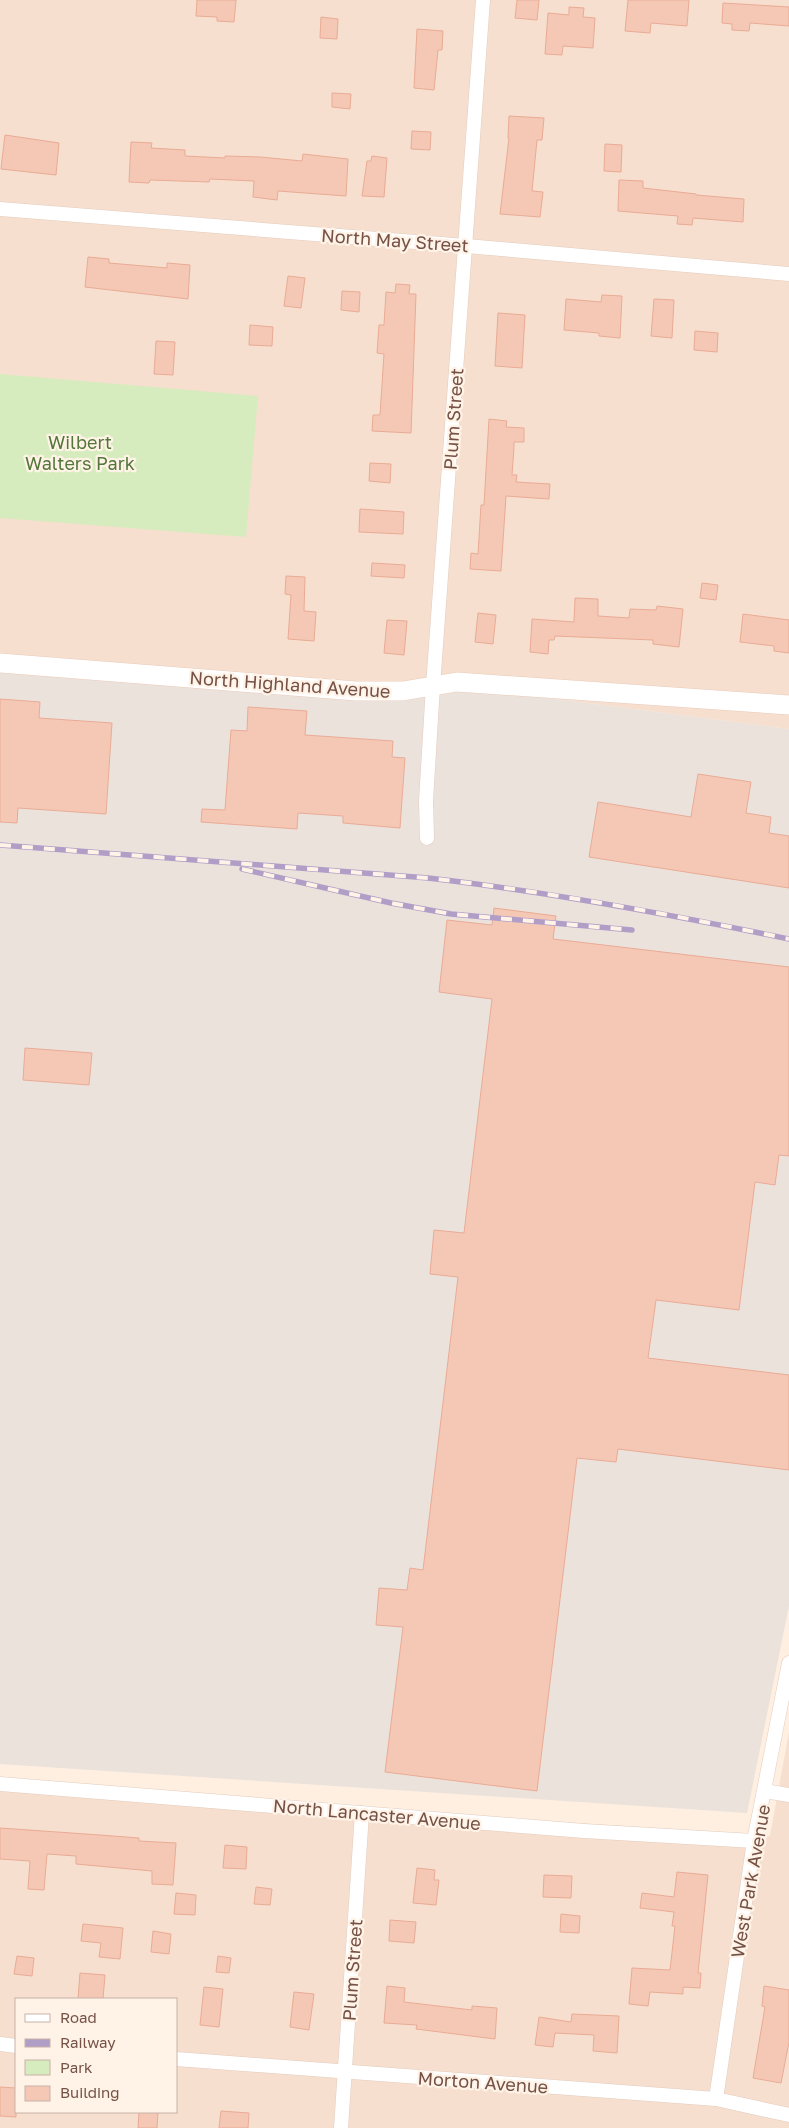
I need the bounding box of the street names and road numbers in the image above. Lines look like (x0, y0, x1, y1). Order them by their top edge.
street label: North May Street (321, 224, 469, 256)
street label: Plum Street (438, 367, 468, 471)
street label: North Highland Avenue (189, 666, 391, 702)
street label: North Lancaster Avenue (272, 1794, 482, 1834)
street label: West Park Avenue (726, 1803, 774, 1959)
street label: Plum Street (337, 1918, 367, 2022)
street label: Morton Avenue (417, 2066, 549, 2098)

